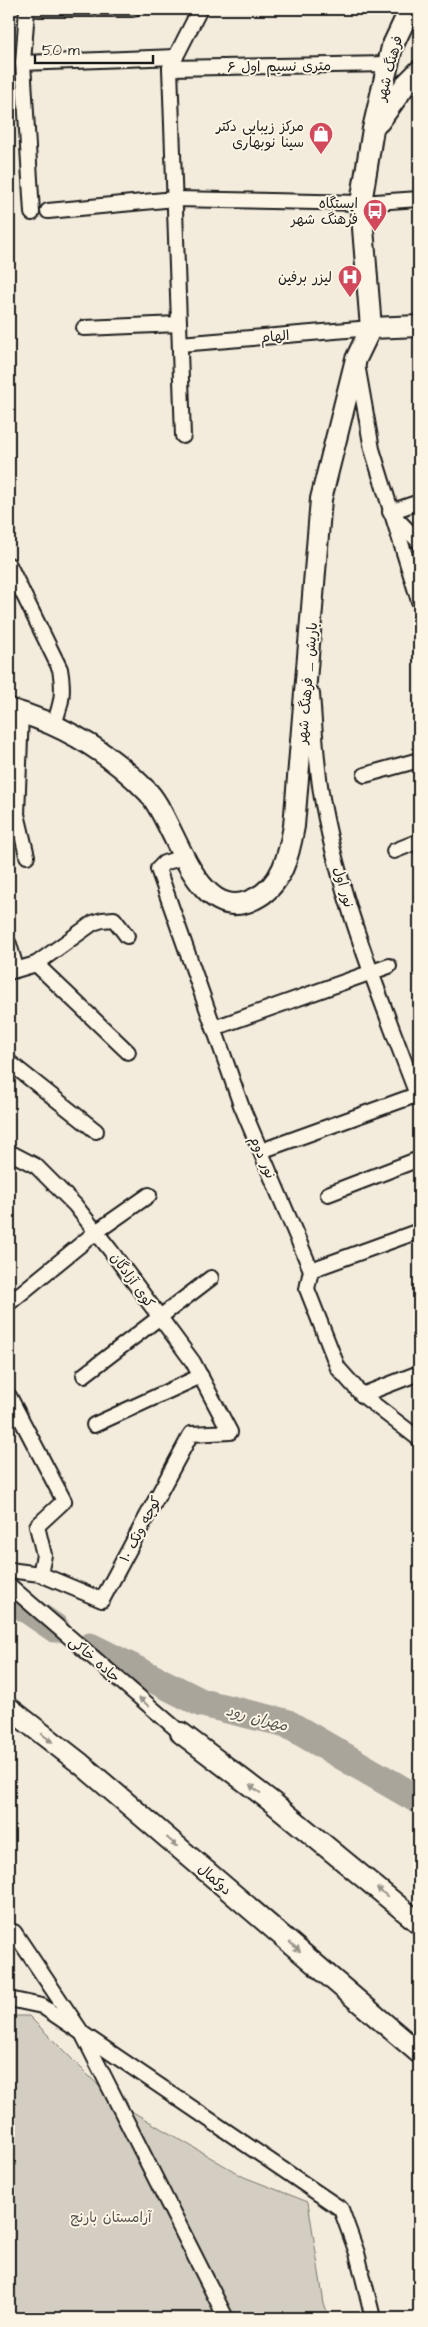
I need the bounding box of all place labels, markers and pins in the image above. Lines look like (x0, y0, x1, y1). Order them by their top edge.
place label: مرکز زیبایی دکتر سینا نوبهاری (215, 117, 304, 153)
shop icon: مرکز زیبایی دکتر سینا نوبهاری (308, 121, 334, 155)
place label: ایستگاه فرهنگ شهر (290, 194, 358, 230)
bus stop icon: ایستگاه فرهنگ شهر (362, 198, 388, 232)
hospital icon: لیزر برفین (337, 264, 363, 298)
place label: لیزر برفین (278, 268, 332, 288)

